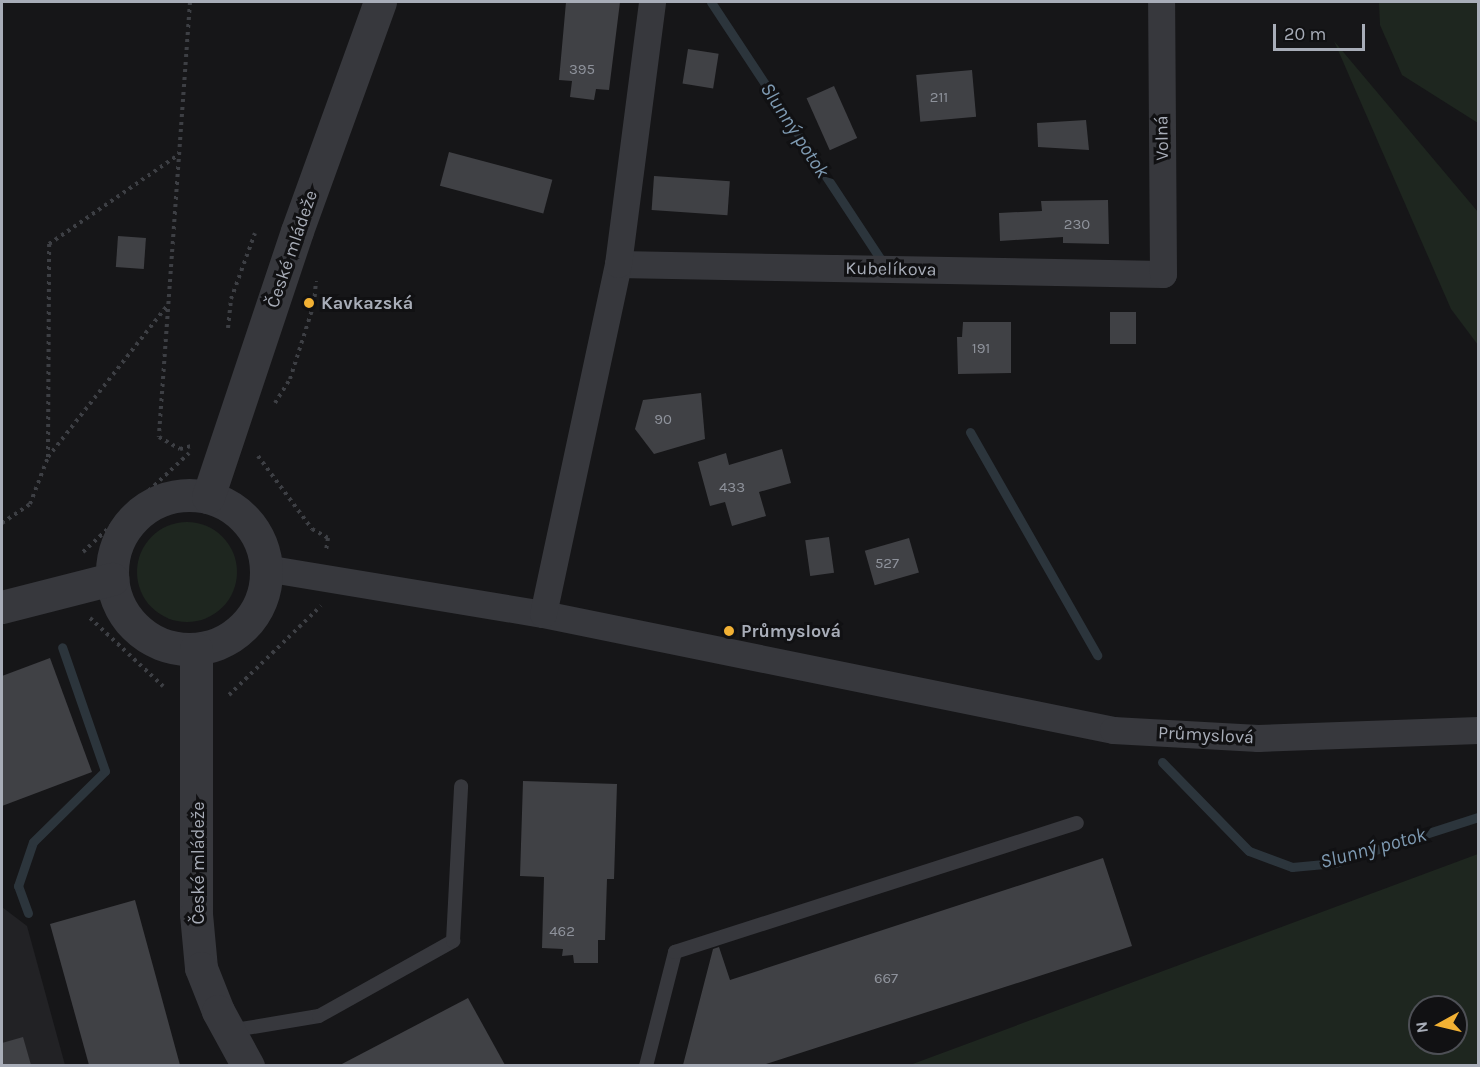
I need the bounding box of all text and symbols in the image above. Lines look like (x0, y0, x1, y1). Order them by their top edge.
scale bar (1276, 12, 1368, 50)
text: 20 m (1284, 23, 1326, 45)
house number: 395 (569, 61, 595, 79)
water label: Slunný potok (755, 78, 835, 182)
house number: 211 (930, 89, 948, 107)
street label: Volná (1151, 115, 1173, 161)
street label: České mládeže (262, 187, 322, 311)
house number: 230 (1064, 216, 1090, 234)
street label: Kubelíkova (845, 257, 937, 281)
place label: Kavkazská (321, 292, 413, 314)
marker: Kavkazská (302, 296, 316, 310)
house number: 191 (972, 340, 990, 358)
house number: 90 (654, 411, 672, 429)
house number: 433 (719, 479, 745, 497)
house number: 527 (875, 555, 899, 573)
place label: Průmyslová (741, 620, 841, 642)
marker: Průmyslová (722, 624, 736, 638)
street label: Průmyslová (1158, 722, 1254, 748)
street label: České mládeže (187, 802, 209, 924)
water label: Slunný potok (1317, 822, 1429, 874)
house number: 462 (549, 923, 575, 941)
house number: 667 (874, 970, 898, 988)
north arrow (1408, 995, 1468, 1055)
text: N (1411, 1020, 1432, 1034)

